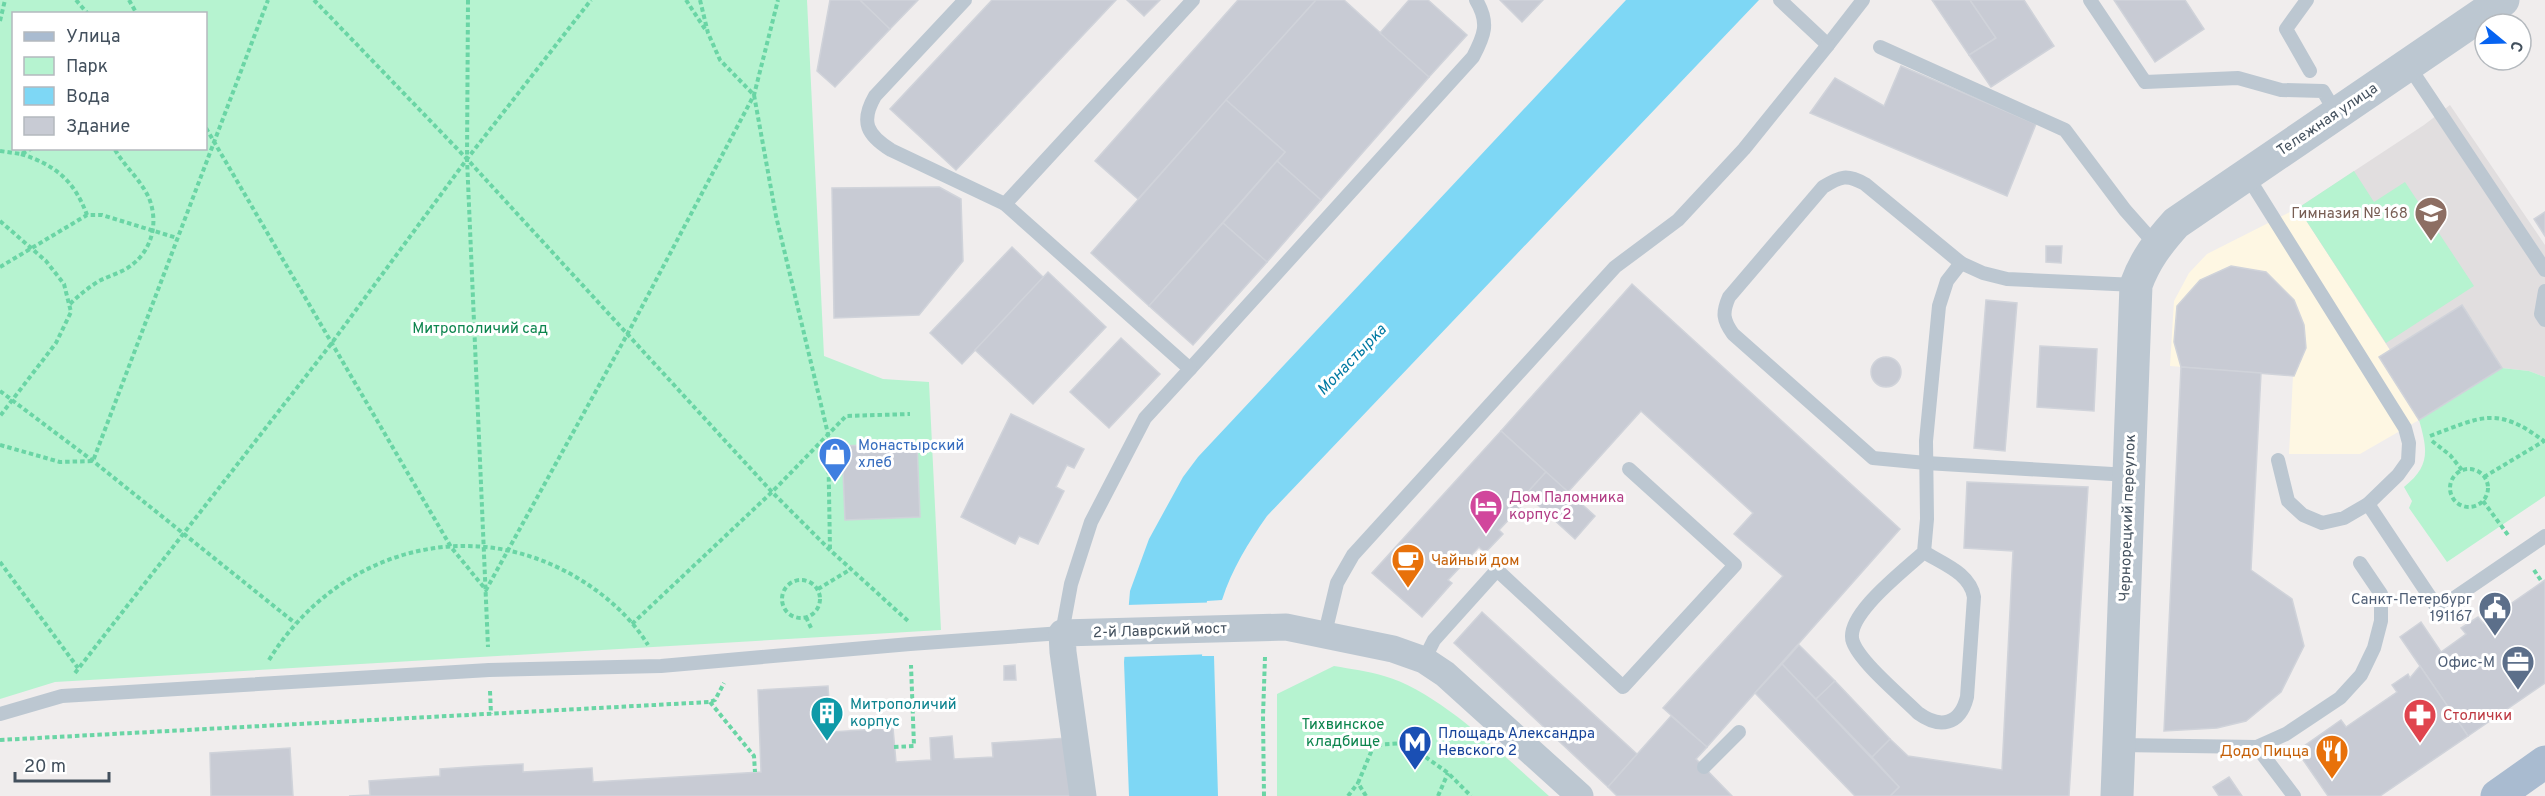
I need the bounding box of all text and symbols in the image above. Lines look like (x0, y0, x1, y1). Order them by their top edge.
legend (12, 12, 207, 150)
north arrow (2473, 12, 2533, 72)
text: Улица (66, 26, 120, 49)
text: С (2504, 38, 2526, 54)
text: Парк (66, 56, 108, 79)
street label: Тележная улица (2274, 79, 2382, 161)
text: Вода (66, 86, 110, 109)
text: Здание (66, 116, 130, 139)
school or university icon: Гимназия № 168 (2413, 195, 2449, 242)
place label: Гимназия № 168 (2291, 205, 2408, 224)
park label: Митрополичий сад (412, 320, 548, 339)
water label: Монастырка (1314, 320, 1392, 400)
street label: Чернорецкий переулок (2116, 434, 2141, 602)
shop icon: Монастырский хлеб (817, 436, 853, 483)
place label: Монастырский хлеб (858, 437, 964, 473)
hotel icon: Дом Паломника корпус 2 (1468, 488, 1504, 535)
place label: Дом Паломника корпус 2 (1509, 489, 1624, 525)
cafe icon: Чайный дом (1390, 542, 1426, 589)
place label: Чайный дом (1431, 552, 1519, 571)
public building icon: Санкт-Петербург 191167 (2477, 590, 2513, 637)
place label: Санкт-Петербург 191167 (2351, 591, 2472, 627)
street label: 2-й Лаврский мост (1093, 620, 1228, 643)
office icon: Офис-М (2500, 644, 2536, 691)
place label: Офис-М (2438, 654, 2495, 673)
building icon: Митрополичий корпус (809, 695, 845, 742)
place label: Митрополичий корпус (850, 696, 957, 732)
pharmacy icon: Столички (2402, 697, 2438, 744)
place label: Столички (2443, 707, 2512, 726)
park label: Тихвинское кладбище (1302, 716, 1384, 752)
metro station icon: Площадь Александра Невского 2 (1397, 724, 1433, 771)
place label: Площадь Александра Невского 2 (1438, 725, 1595, 761)
restaurant icon: Додо Пицца (2314, 733, 2350, 780)
place label: Додо Пицца (2220, 743, 2309, 762)
scale bar (15, 745, 110, 783)
text: 20 m (24, 756, 66, 779)

